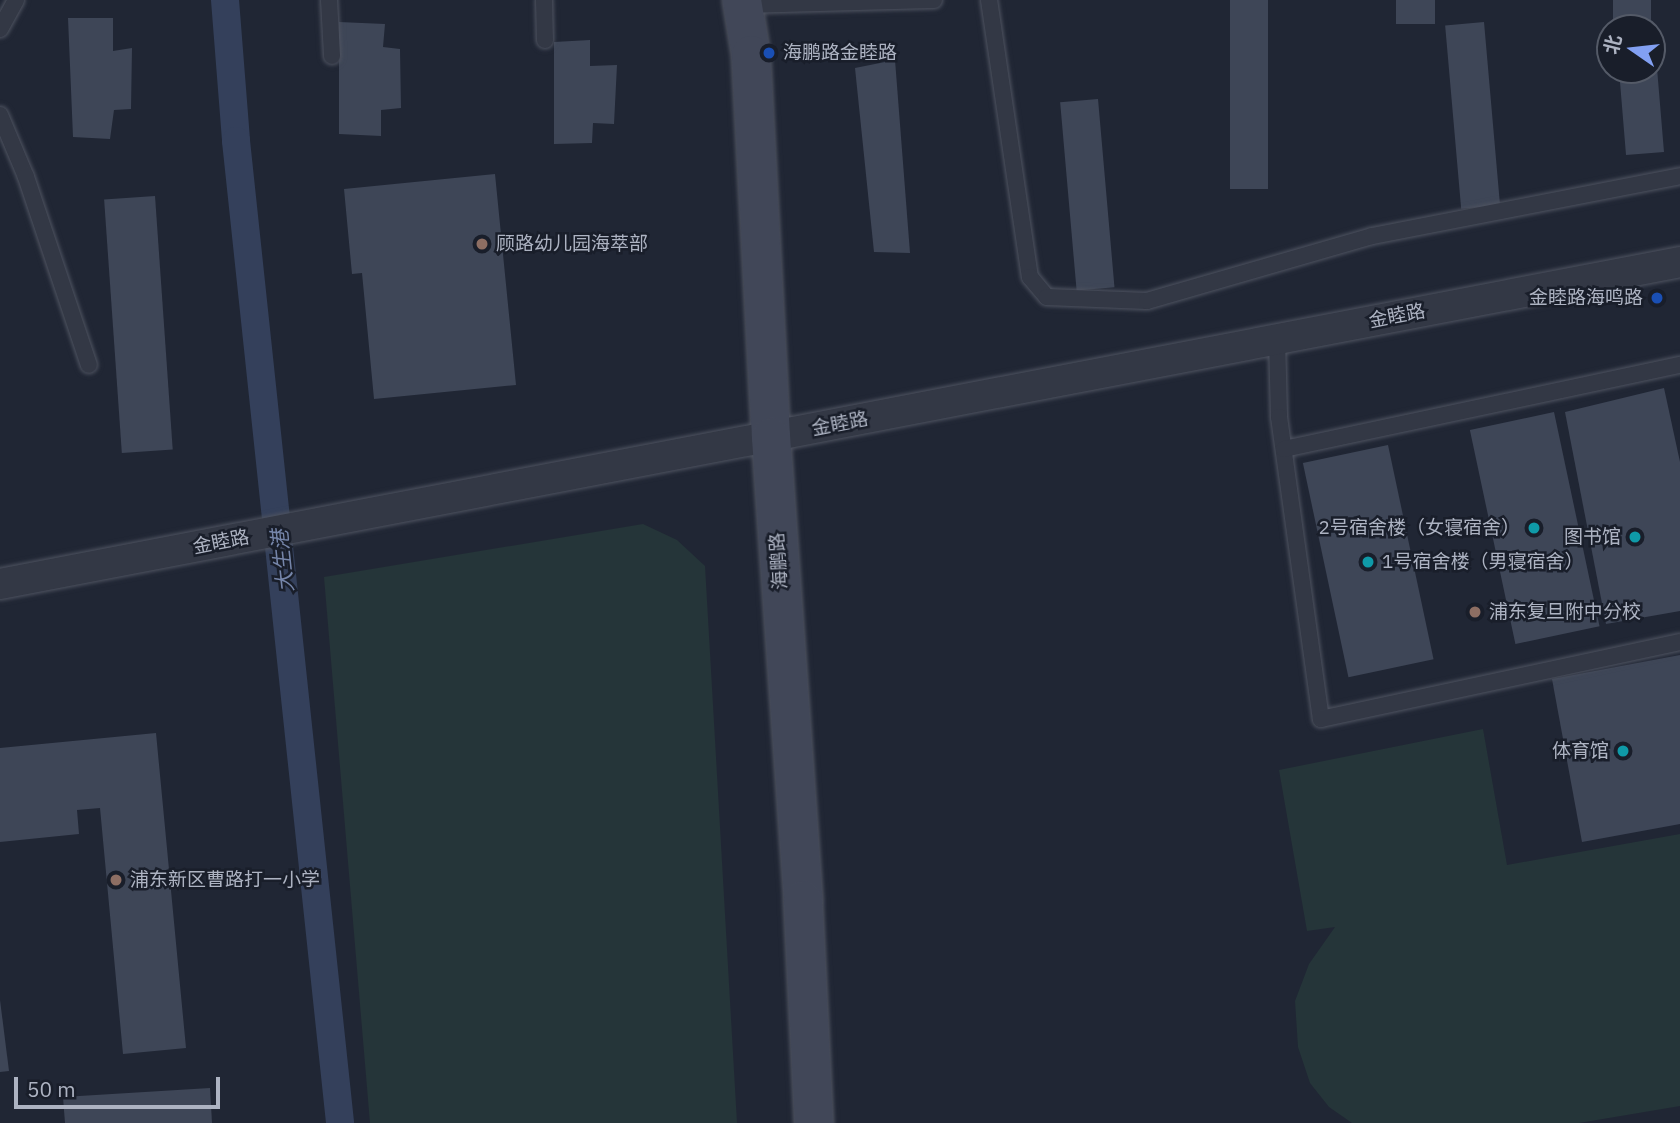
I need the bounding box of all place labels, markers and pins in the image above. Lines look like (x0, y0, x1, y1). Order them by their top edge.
place label: 海鹏路金睦路 (783, 42, 897, 64)
marker: 海鹏路金睦路 (761, 45, 777, 61)
place label: 顾路幼儿园海萃部 (496, 233, 648, 255)
marker: 顾路幼儿园海萃部 (474, 236, 490, 252)
place label: 金睦路海鸣路 (1529, 287, 1643, 309)
marker: 金睦路海鸣路 (1649, 290, 1665, 306)
place label: 2号宿舍楼（女寝宿舍） (1319, 517, 1520, 539)
marker: 2号宿舍楼（女寝宿舍） (1526, 520, 1542, 536)
place label: 图书馆 (1564, 526, 1621, 548)
marker: 图书馆 (1627, 529, 1643, 545)
place label: 1号宿舍楼（男寝宿舍） (1382, 551, 1583, 573)
marker: 1号宿舍楼（男寝宿舍） (1360, 554, 1376, 570)
place label: 浦东复旦附中分校 (1489, 601, 1641, 623)
marker: 浦东复旦附中分校 (1467, 604, 1483, 620)
place label: 体育馆 (1552, 740, 1609, 762)
marker: 体育馆 (1615, 743, 1631, 759)
place label: 浦东新区曹路打一小学 (130, 869, 320, 891)
marker: 浦东新区曹路打一小学 (108, 872, 124, 888)

